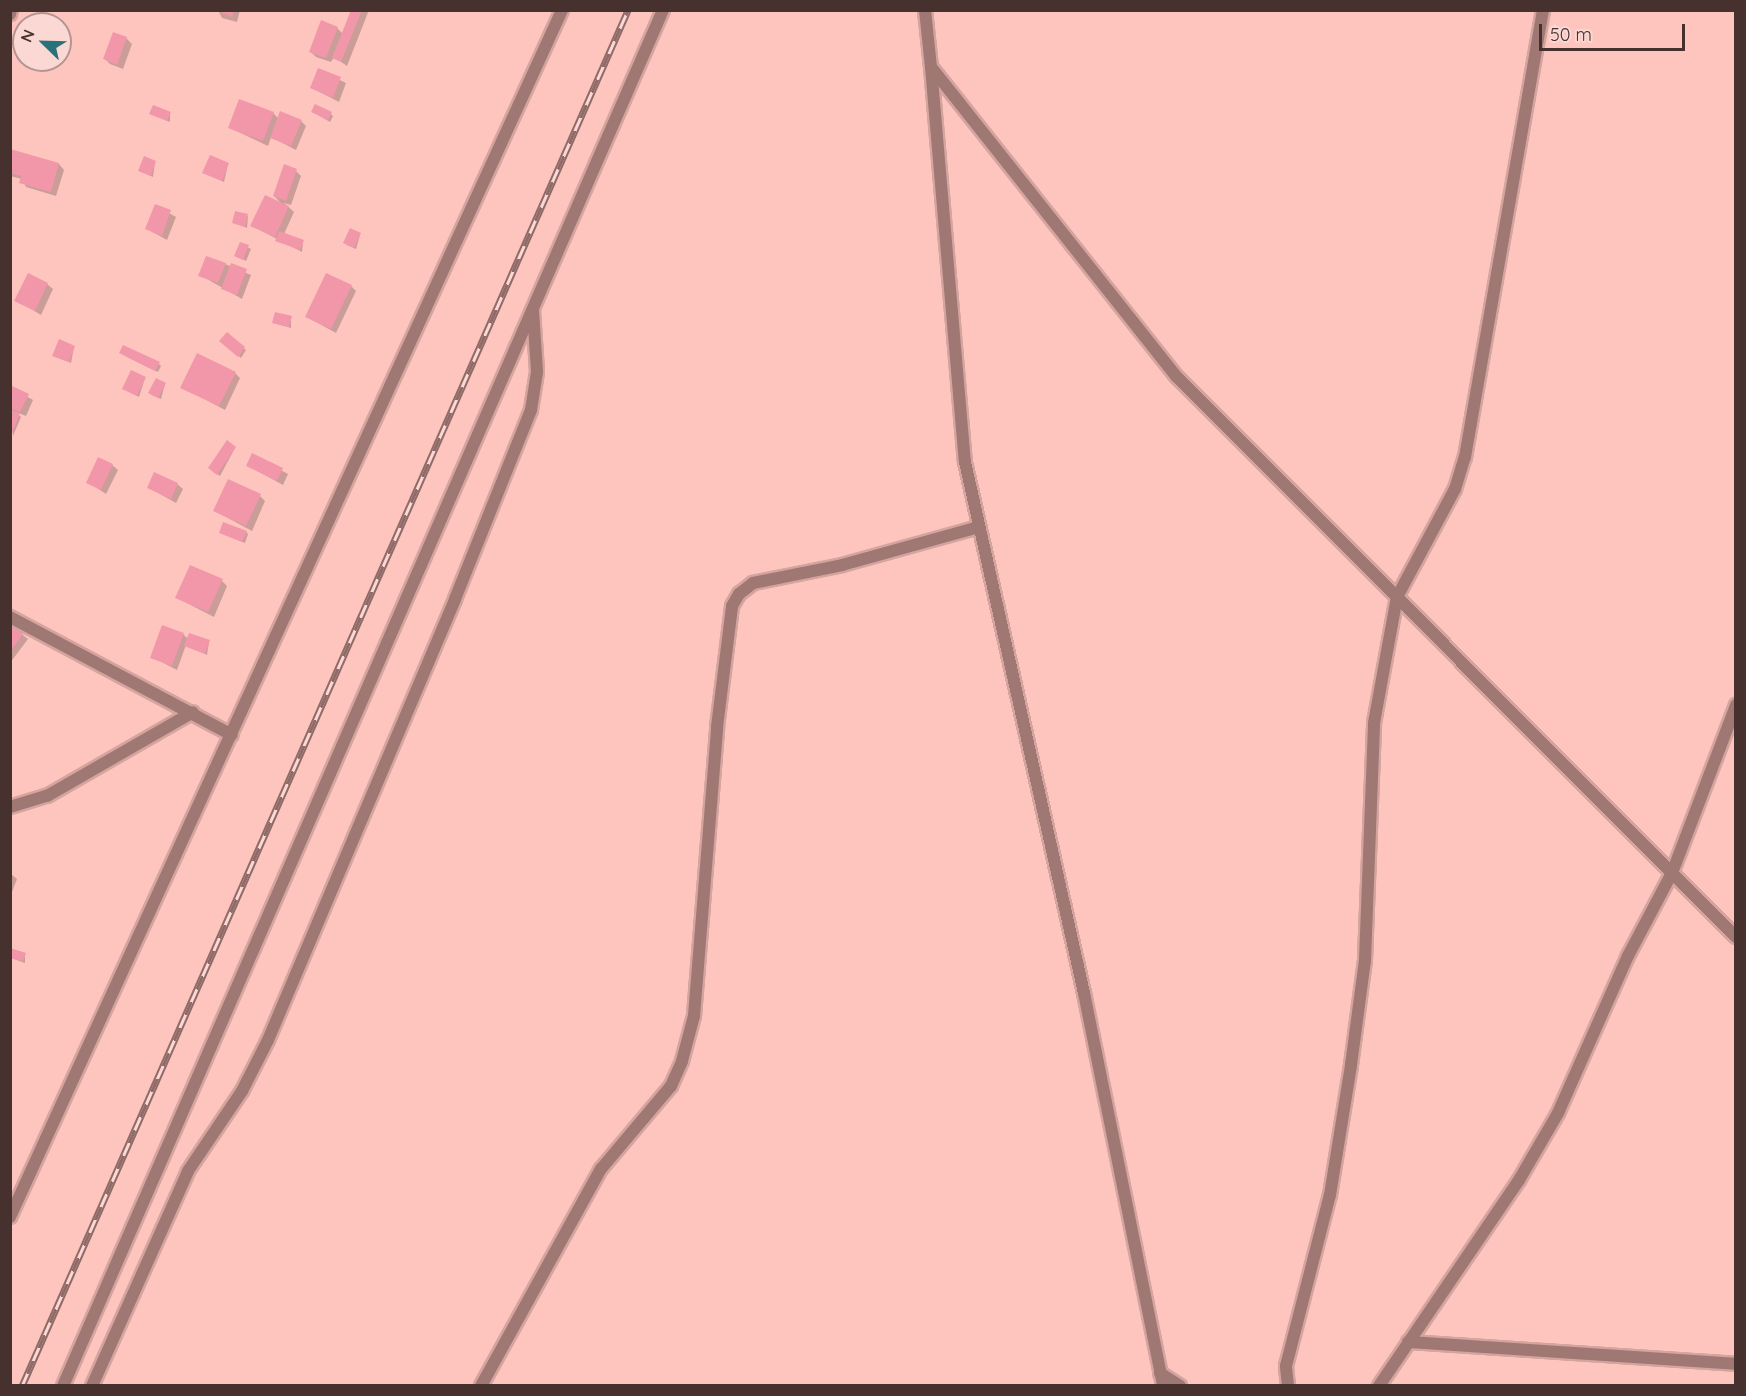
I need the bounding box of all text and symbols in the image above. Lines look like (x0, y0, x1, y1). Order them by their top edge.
north arrow (12, 12, 72, 72)
scale bar (1542, 12, 1688, 50)
text: 50 m (1550, 23, 1592, 46)
text: N (16, 26, 39, 45)

